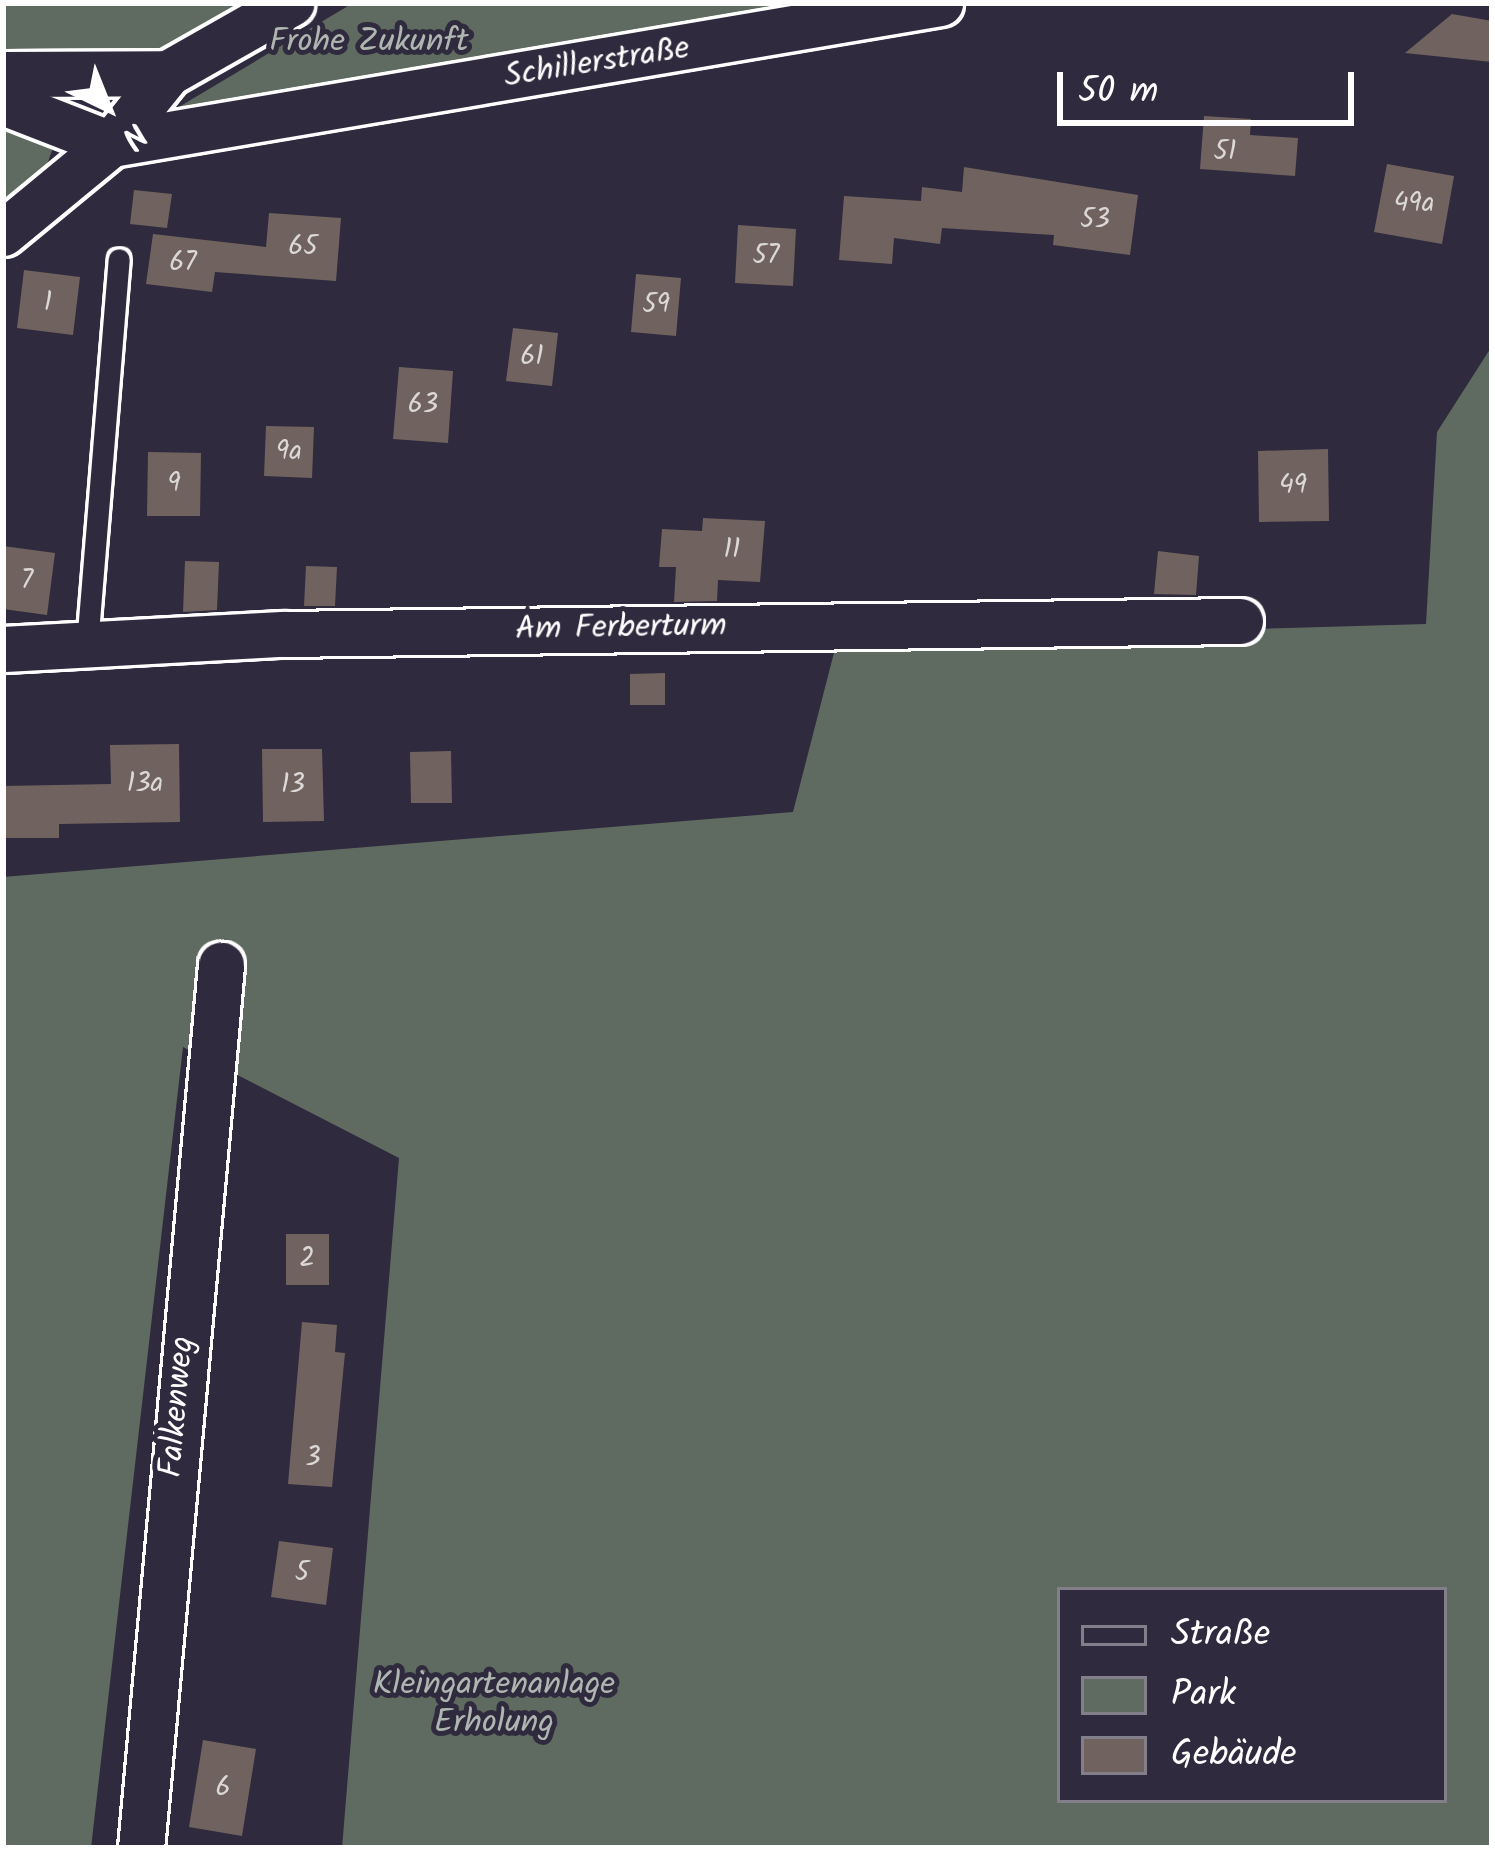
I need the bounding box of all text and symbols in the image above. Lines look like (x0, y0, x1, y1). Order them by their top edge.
park label: Frohe Zukunft (269, 23, 469, 63)
street label: Schillerstraße (502, 30, 692, 98)
north arrow (48, 48, 168, 168)
scale bar (1063, 48, 1360, 122)
text: 50 m (1078, 64, 1158, 121)
text: N (107, 108, 159, 161)
house number: 51 (1214, 136, 1236, 168)
house number: 49a (1394, 188, 1434, 220)
house number: 53 (1080, 204, 1110, 236)
house number: 65 (288, 231, 318, 263)
house number: 57 (753, 240, 779, 272)
house number: 67 (169, 247, 197, 279)
house number: 1 (44, 287, 52, 319)
house number: 59 (642, 289, 670, 321)
house number: 61 (520, 341, 544, 373)
house number: 63 (408, 389, 438, 421)
house number: 9a (276, 436, 302, 468)
house number: 9 (167, 468, 181, 500)
house number: 49 (1279, 470, 1307, 502)
house number: 11 (724, 534, 740, 566)
house number: 7 (21, 565, 33, 597)
street label: Am Ferberturm (515, 607, 727, 651)
house number: 13a (127, 768, 163, 800)
house number: 13 (281, 769, 305, 801)
house number: 2 (299, 1243, 315, 1275)
street label: Falkenweg (152, 1335, 204, 1479)
house number: 3 (305, 1442, 321, 1474)
house number: 5 (295, 1557, 309, 1589)
legend (1057, 1587, 1447, 1803)
text: Straße (1171, 1607, 1270, 1664)
park label: Kleingartenanlage Erholung (373, 1666, 615, 1744)
text: Park (1171, 1667, 1236, 1724)
text: Gebäude (1171, 1727, 1297, 1784)
house number: 6 (215, 1772, 231, 1804)

